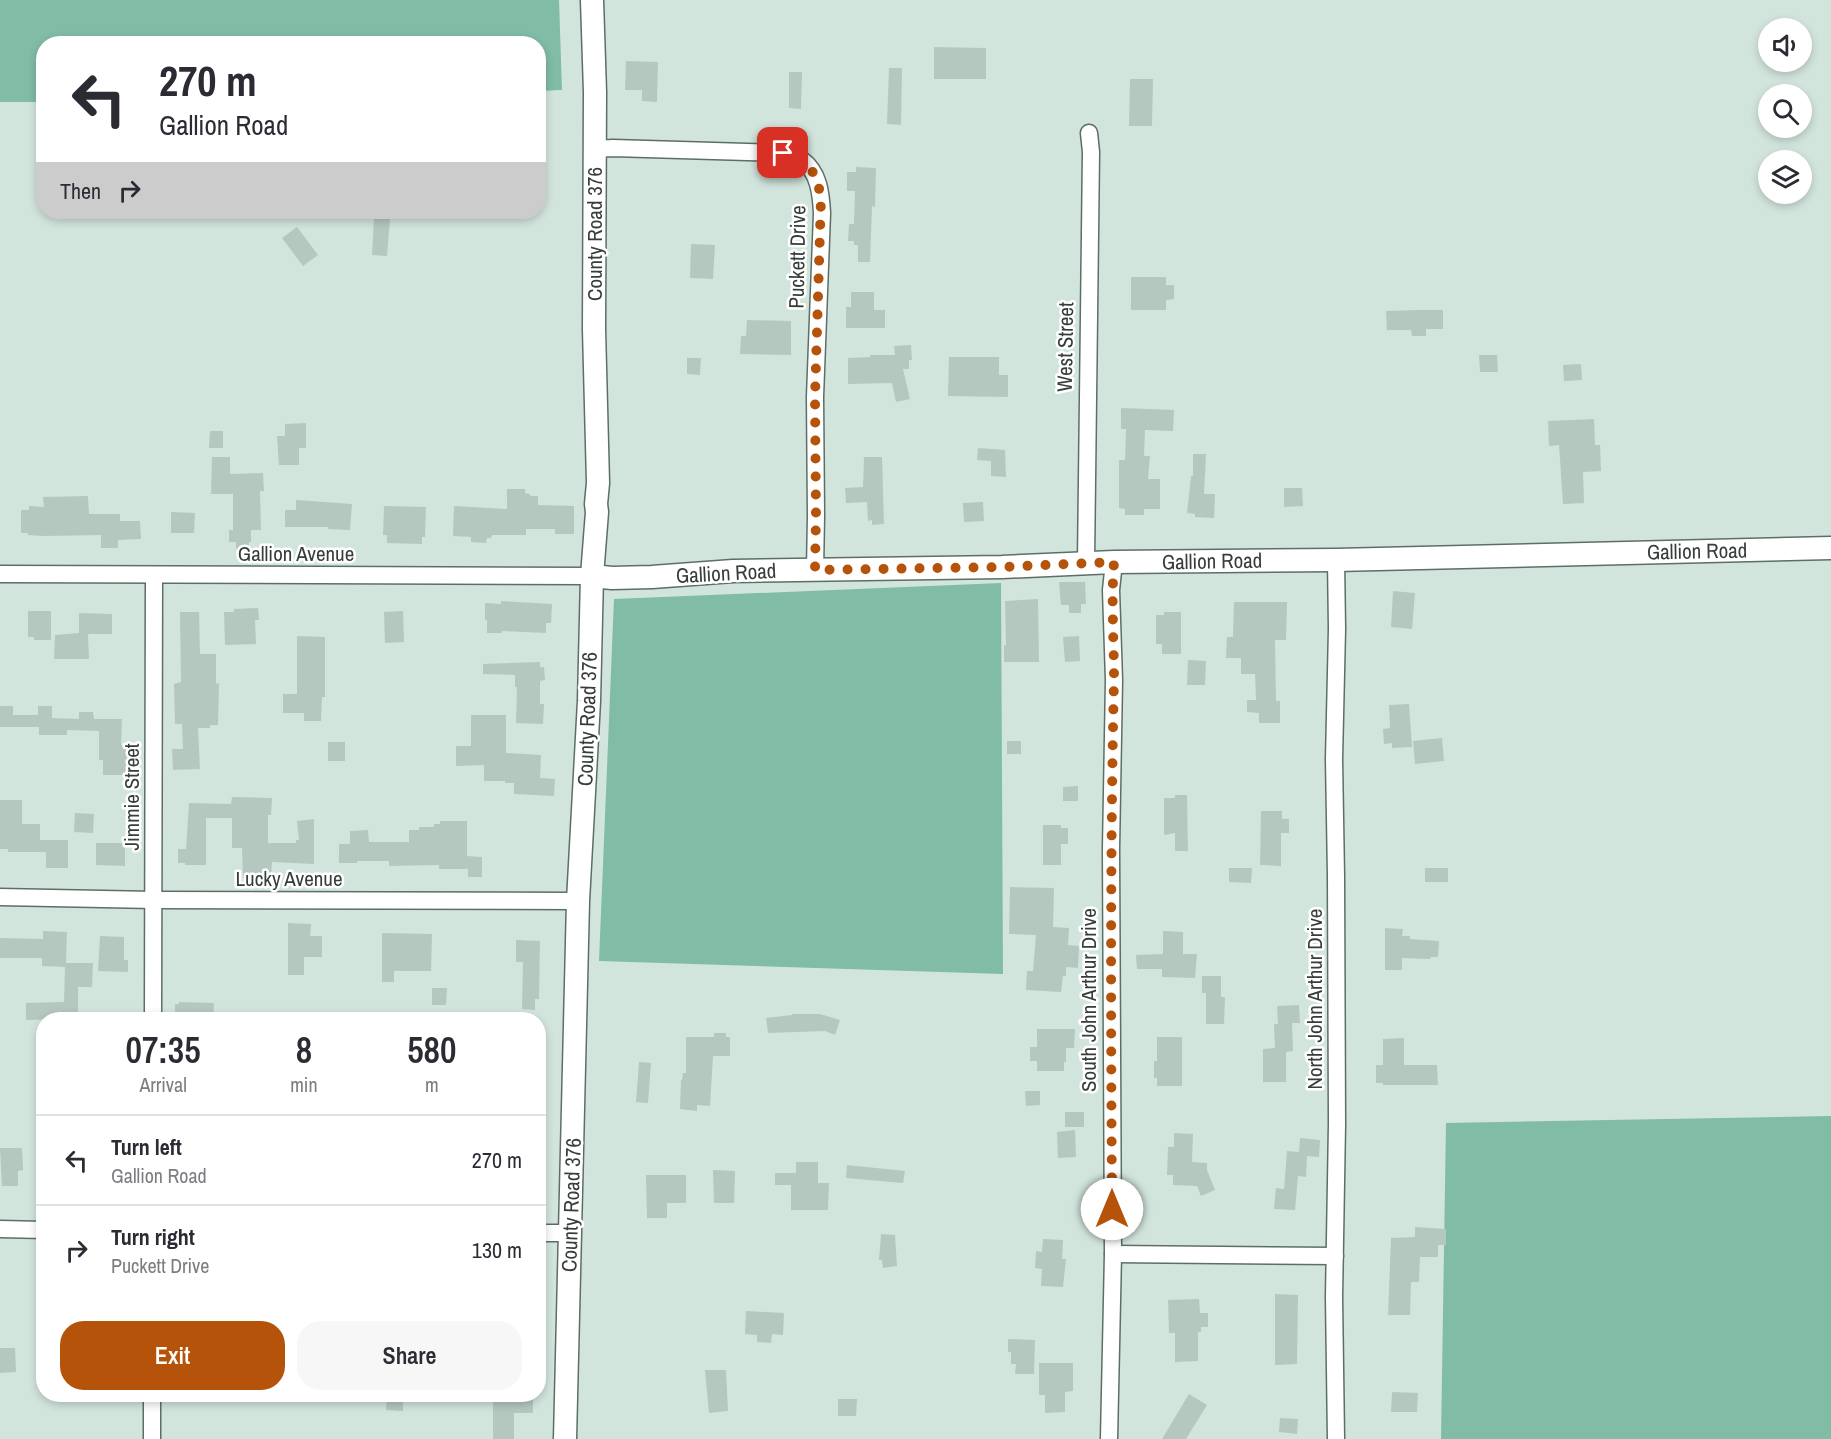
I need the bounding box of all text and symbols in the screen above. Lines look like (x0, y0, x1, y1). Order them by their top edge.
map controls (1758, 18, 1812, 204)
button: sound (1758, 18, 1812, 72)
text: 270 m (159, 53, 257, 109)
icon: left (60, 60, 138, 138)
button: search (1758, 84, 1812, 138)
text: Gallion Road (159, 107, 288, 143)
pin (757, 127, 808, 178)
icon: arrive (766, 136, 799, 169)
button: layers (1758, 150, 1812, 204)
street label: County Road 376 (580, 167, 609, 301)
icon: right (113, 174, 146, 207)
text: Then (60, 176, 101, 206)
street label: Puckett Drive (782, 205, 812, 309)
street label: West Street (1050, 302, 1080, 392)
street label: Gallion Road (1646, 536, 1748, 566)
street label: Gallion Avenue (238, 539, 354, 568)
street label: Gallion Road (1161, 546, 1263, 576)
street label: Gallion Road (675, 556, 777, 590)
street label: County Road 376 (570, 652, 604, 786)
street label: Jimmie Street (117, 743, 146, 851)
street label: Lucky Avenue (236, 864, 342, 893)
street label: South John Arthur Drive (1074, 908, 1103, 1092)
street label: North John Arthur Drive (1300, 909, 1329, 1089)
text: 07:35 (126, 1026, 201, 1074)
text: 8 (296, 1026, 312, 1074)
text: 580 (407, 1026, 456, 1074)
text: Arrival (139, 1071, 187, 1098)
text: min (290, 1071, 318, 1098)
text: m (425, 1071, 439, 1098)
text: Turn left (111, 1132, 182, 1162)
street label: County Road 376 (554, 1138, 588, 1272)
icon: left (60, 1144, 93, 1177)
text: 270 m (472, 1145, 522, 1175)
text: Gallion Road (111, 1162, 207, 1189)
position arrow (1080, 1177, 1144, 1241)
text: Turn right (111, 1222, 195, 1252)
icon: right (60, 1234, 93, 1267)
text: 130 m (472, 1235, 522, 1265)
text: Puckett Drive (111, 1252, 209, 1279)
button: Exit (60, 1321, 285, 1390)
button: Share (297, 1321, 522, 1390)

